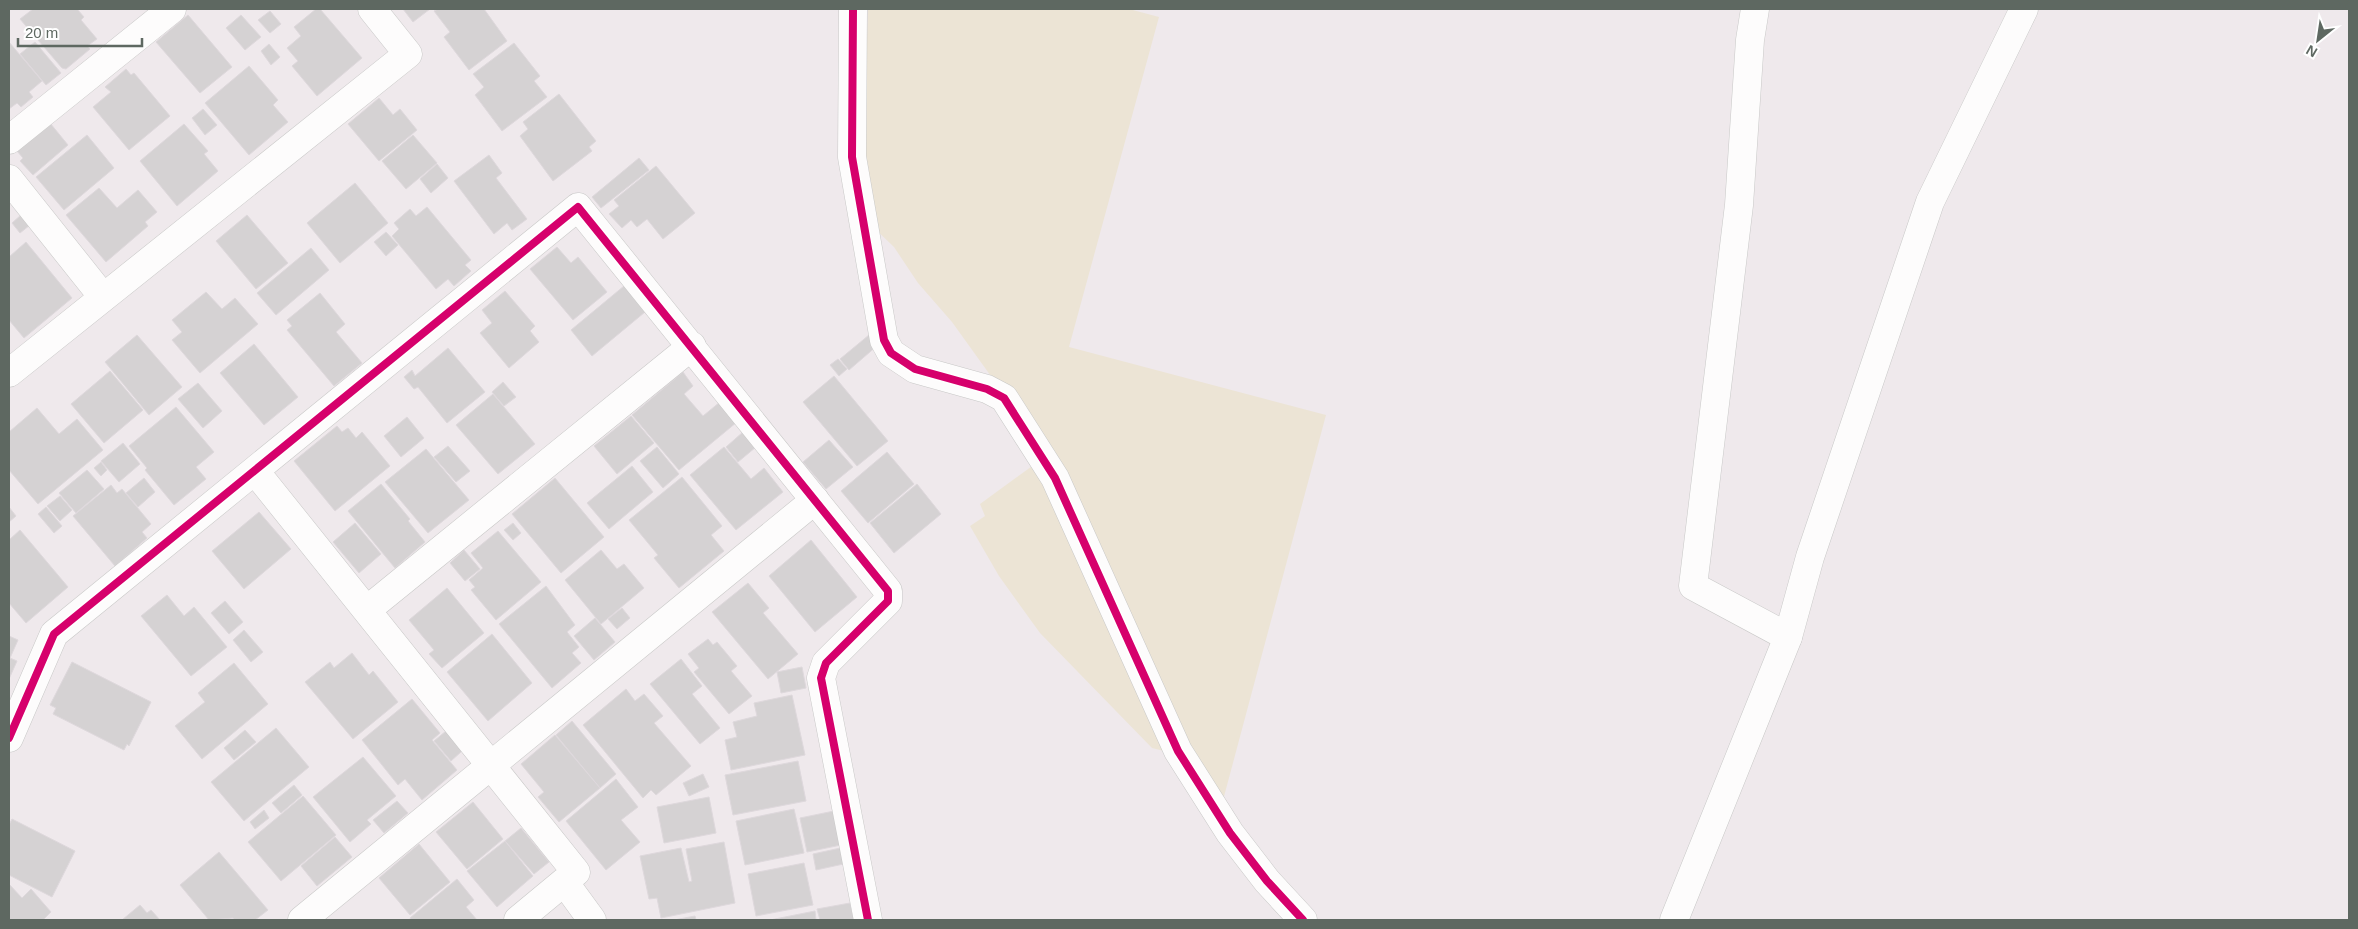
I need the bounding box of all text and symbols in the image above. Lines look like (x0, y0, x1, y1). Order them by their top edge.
scale bar (18, 15, 141, 47)
north arrow (2293, 15, 2343, 65)
text: 20 m (25, 24, 58, 41)
text: N (2303, 42, 2320, 61)

